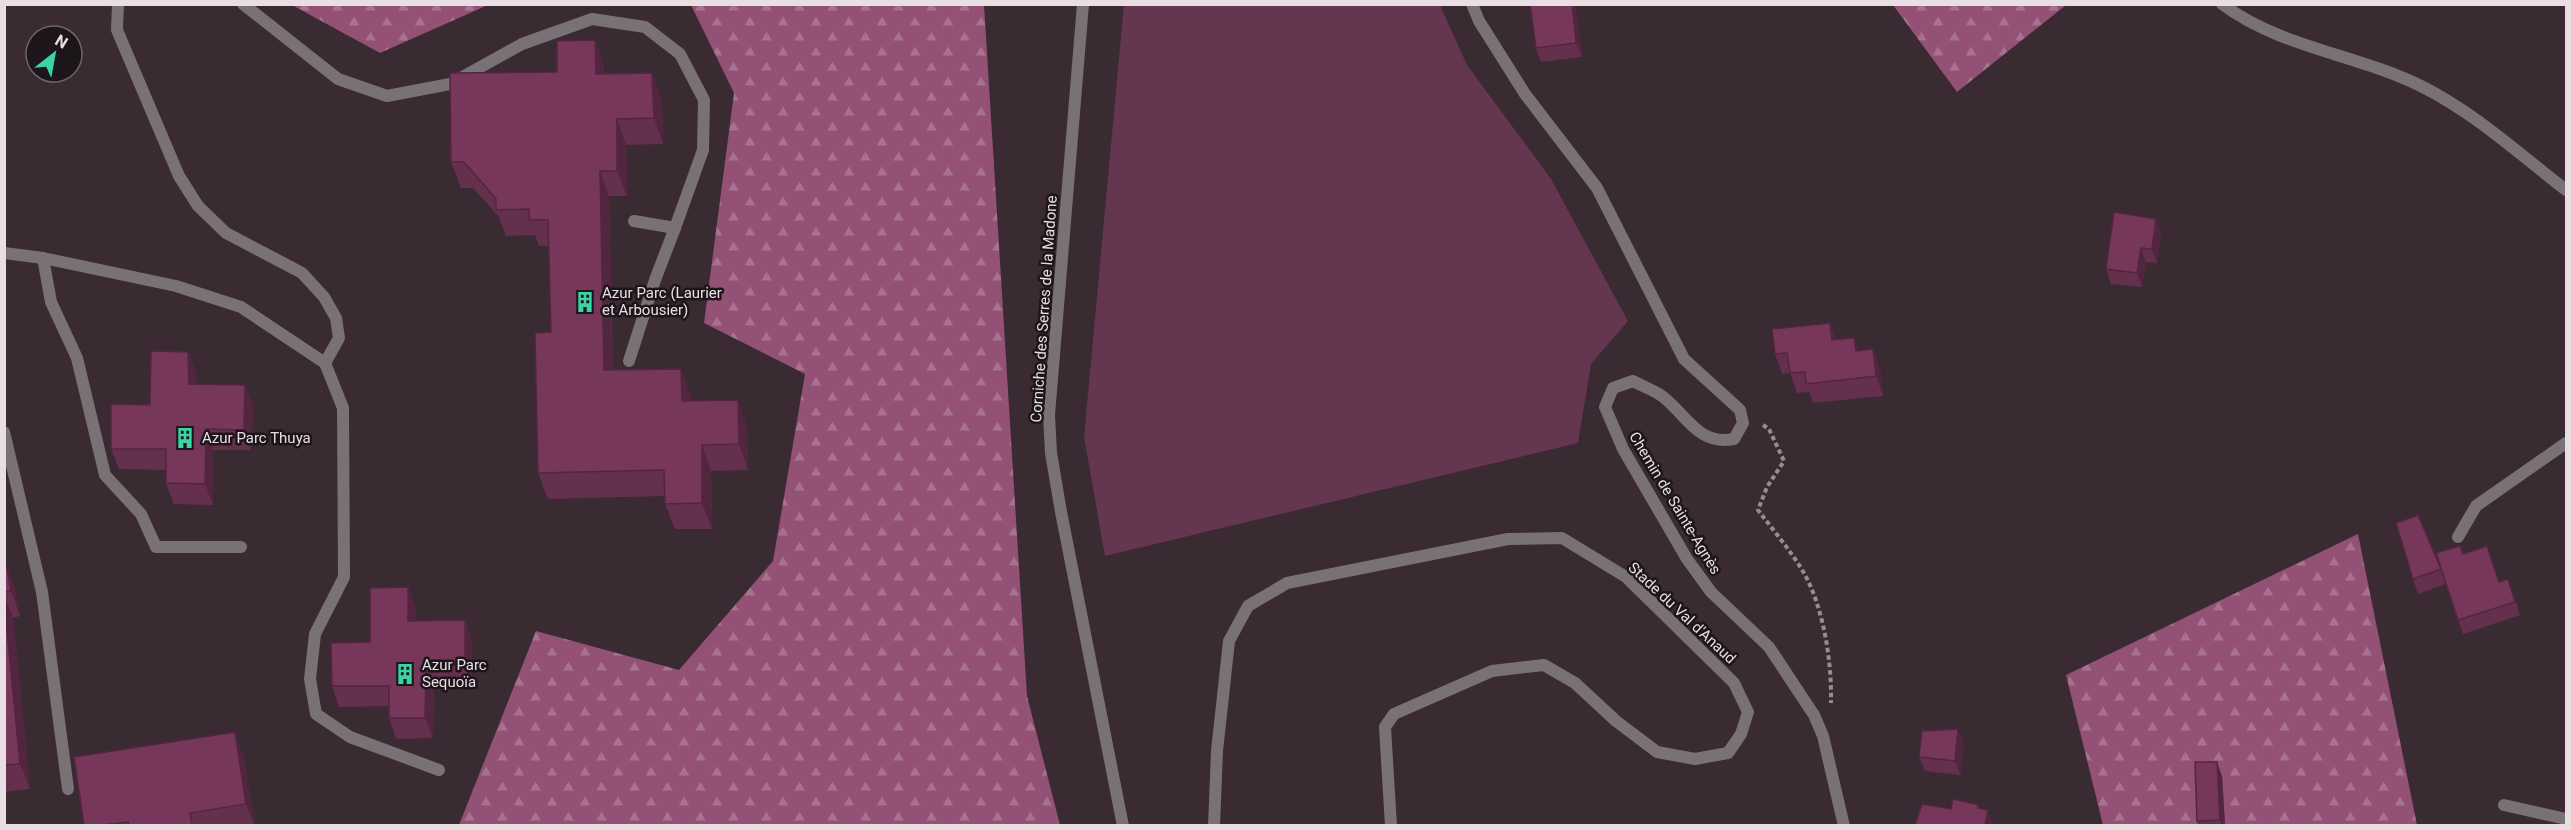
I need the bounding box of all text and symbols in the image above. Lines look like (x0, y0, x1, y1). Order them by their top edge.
north arrow (24, 24, 84, 84)
text: N (52, 31, 71, 53)
street label: Corniche des Serres de la Madone (1027, 195, 1061, 423)
place label: Azur Parc (Laurier et Arbousier) (602, 284, 722, 319)
building icon: Azur Parc (Laurier et Arbousier) (573, 290, 597, 314)
building icon: Azur Parc Thuya (173, 426, 197, 450)
street label: Chemin de Sainte-Agnès (1625, 428, 1725, 578)
place label: Azur Parc Thuya (202, 429, 311, 447)
street label: Stade du Val d'Anaud (1624, 559, 1740, 667)
place label: Azur Parc Sequoïa (422, 656, 487, 691)
building icon: Azur Parc Sequoïa (393, 662, 417, 686)

